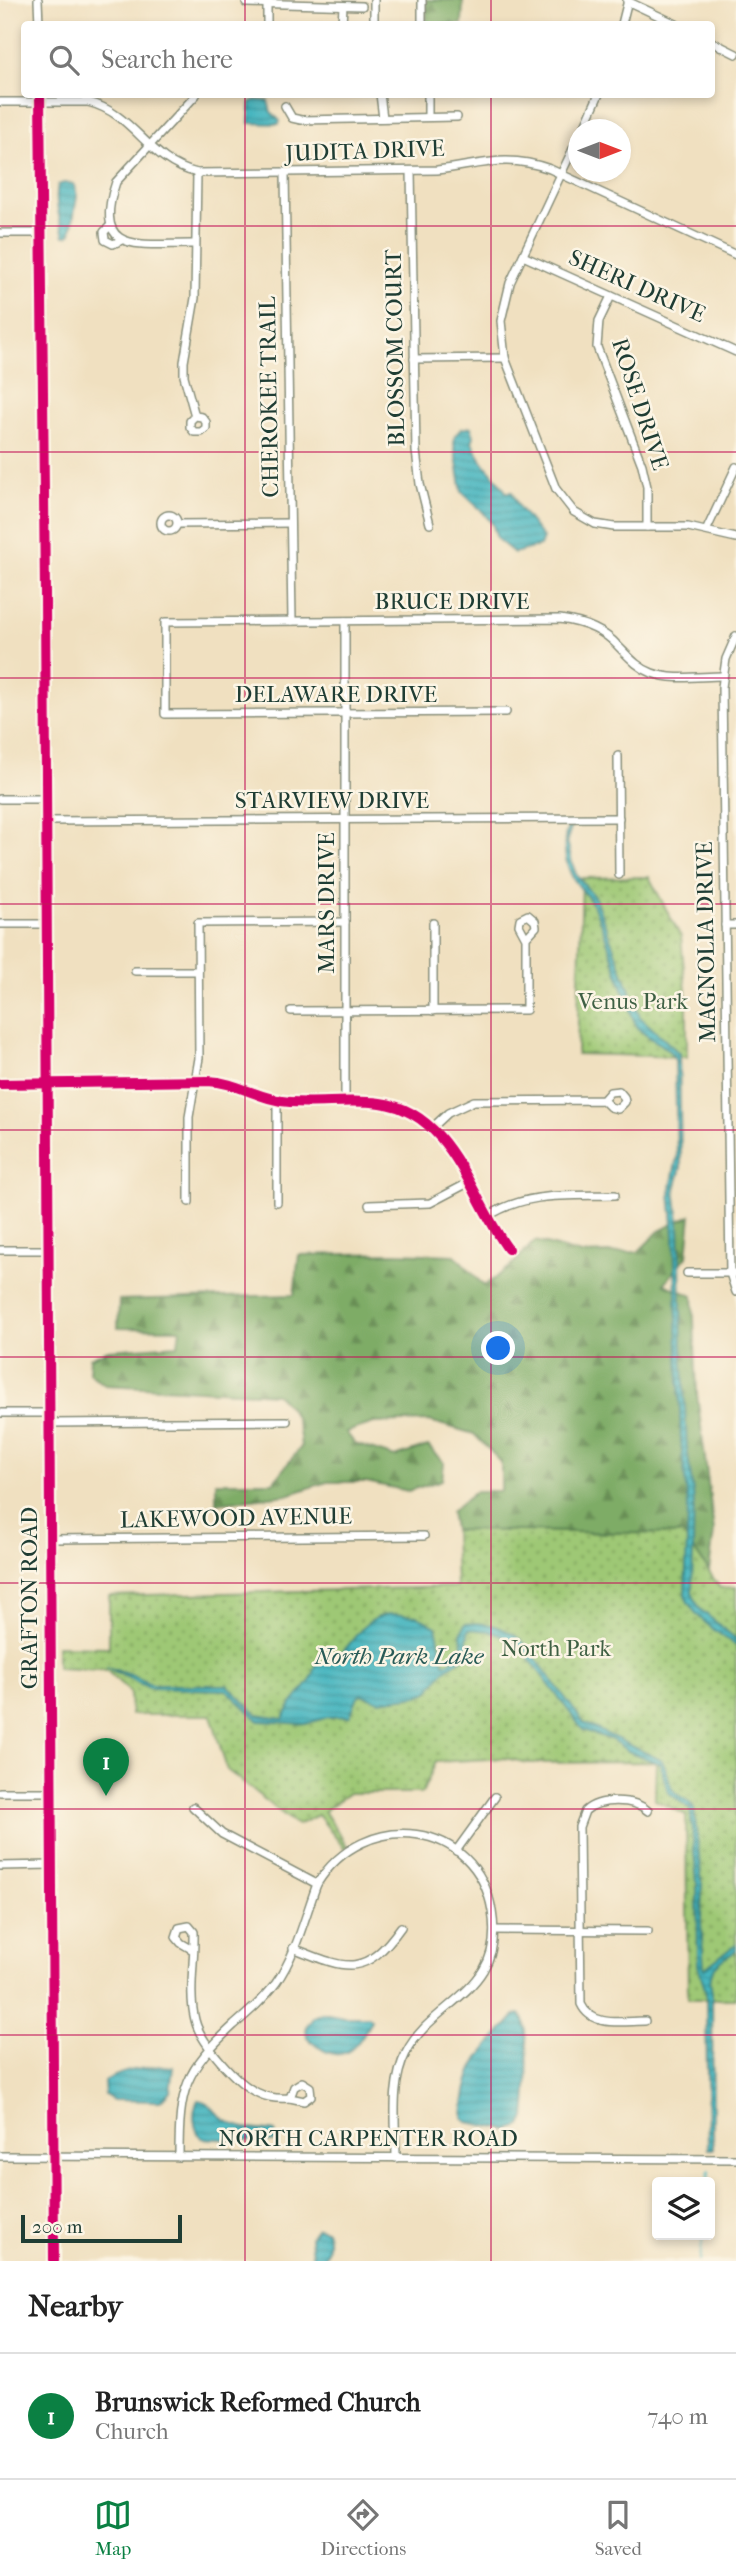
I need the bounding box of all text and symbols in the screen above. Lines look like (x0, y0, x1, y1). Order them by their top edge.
search box (21, 21, 715, 98)
icon: search (45, 41, 83, 79)
text: Search here (101, 44, 233, 75)
north arrow (568, 119, 631, 182)
street label: JUDITA DRIVE (283, 135, 445, 167)
street label: SHERI DRIVE (564, 244, 710, 328)
street label: BLOSSOM COURT (380, 249, 410, 447)
street label: CHEROKEE TRAIL (254, 296, 284, 498)
street label: ROSE DRIVE (606, 335, 674, 473)
street label: BRUCE DRIVE (375, 588, 529, 615)
street label: DELAWARE DRIVE (235, 681, 437, 708)
street label: STARVIEW DRIVE (235, 787, 429, 814)
street label: MARS DRIVE (313, 832, 340, 974)
street label: MAGNOLIA DRIVE (691, 841, 721, 1043)
park label: Venus Park (577, 988, 689, 1015)
your location (481, 1331, 515, 1365)
street label: LAKEWOOD AVENUE (120, 1502, 352, 1534)
street label: GRAFTON ROAD (16, 1507, 43, 1689)
park label: North Park (501, 1635, 612, 1662)
water label: North Park Lake (313, 1642, 485, 1670)
pin: 1 (83, 1738, 129, 1796)
street label: NORTH CARPENTER ROAD (218, 2125, 518, 2152)
map controls (652, 2177, 715, 2240)
button: layers (652, 2177, 715, 2240)
scale bar (21, 2212, 182, 2244)
text: 200 m (32, 2216, 83, 2238)
text: Nearby (28, 2289, 123, 2324)
text: Brunswick Reformed Church (95, 2387, 421, 2418)
text: 1 (47, 2403, 55, 2430)
text: 740 m (647, 2403, 708, 2430)
text: Church (95, 2418, 169, 2445)
tab: Map (94, 2496, 132, 2560)
tab: Directions (321, 2496, 406, 2560)
tab: Saved (595, 2496, 642, 2560)

